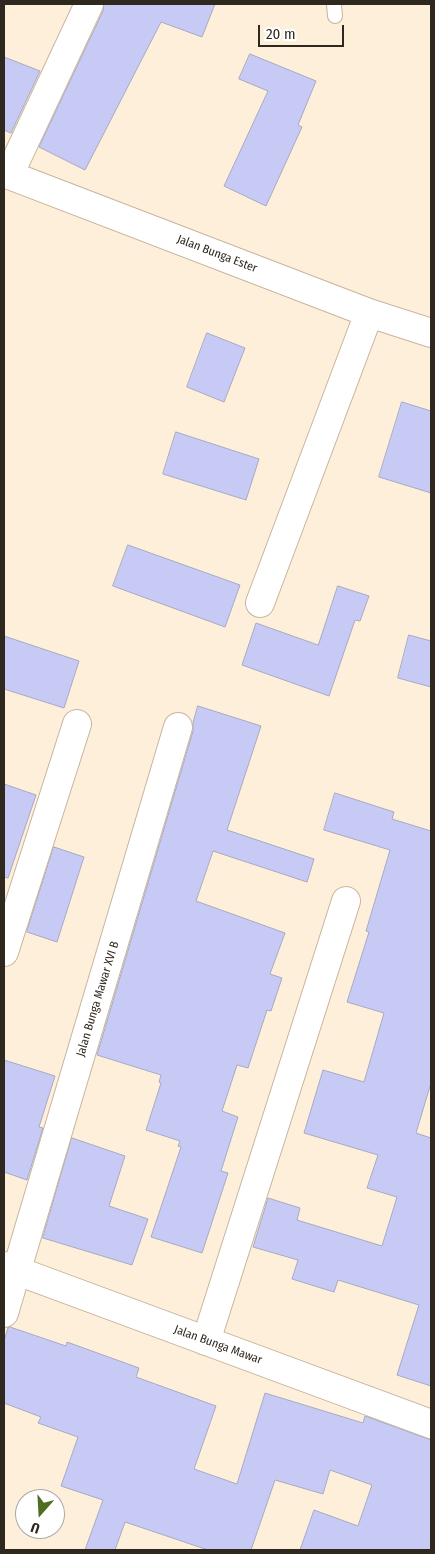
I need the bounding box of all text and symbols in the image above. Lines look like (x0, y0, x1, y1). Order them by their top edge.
scale bar (260, 15, 346, 47)
text: 20 m (266, 25, 296, 43)
street label: Jalan Bunga Ester (175, 232, 259, 276)
street label: Jalan Bunga Mawar XVI B (74, 940, 122, 1058)
street label: Jalan Bunga Mawar (172, 1322, 264, 1368)
north arrow (15, 1489, 65, 1539)
text: U (29, 1518, 42, 1537)

